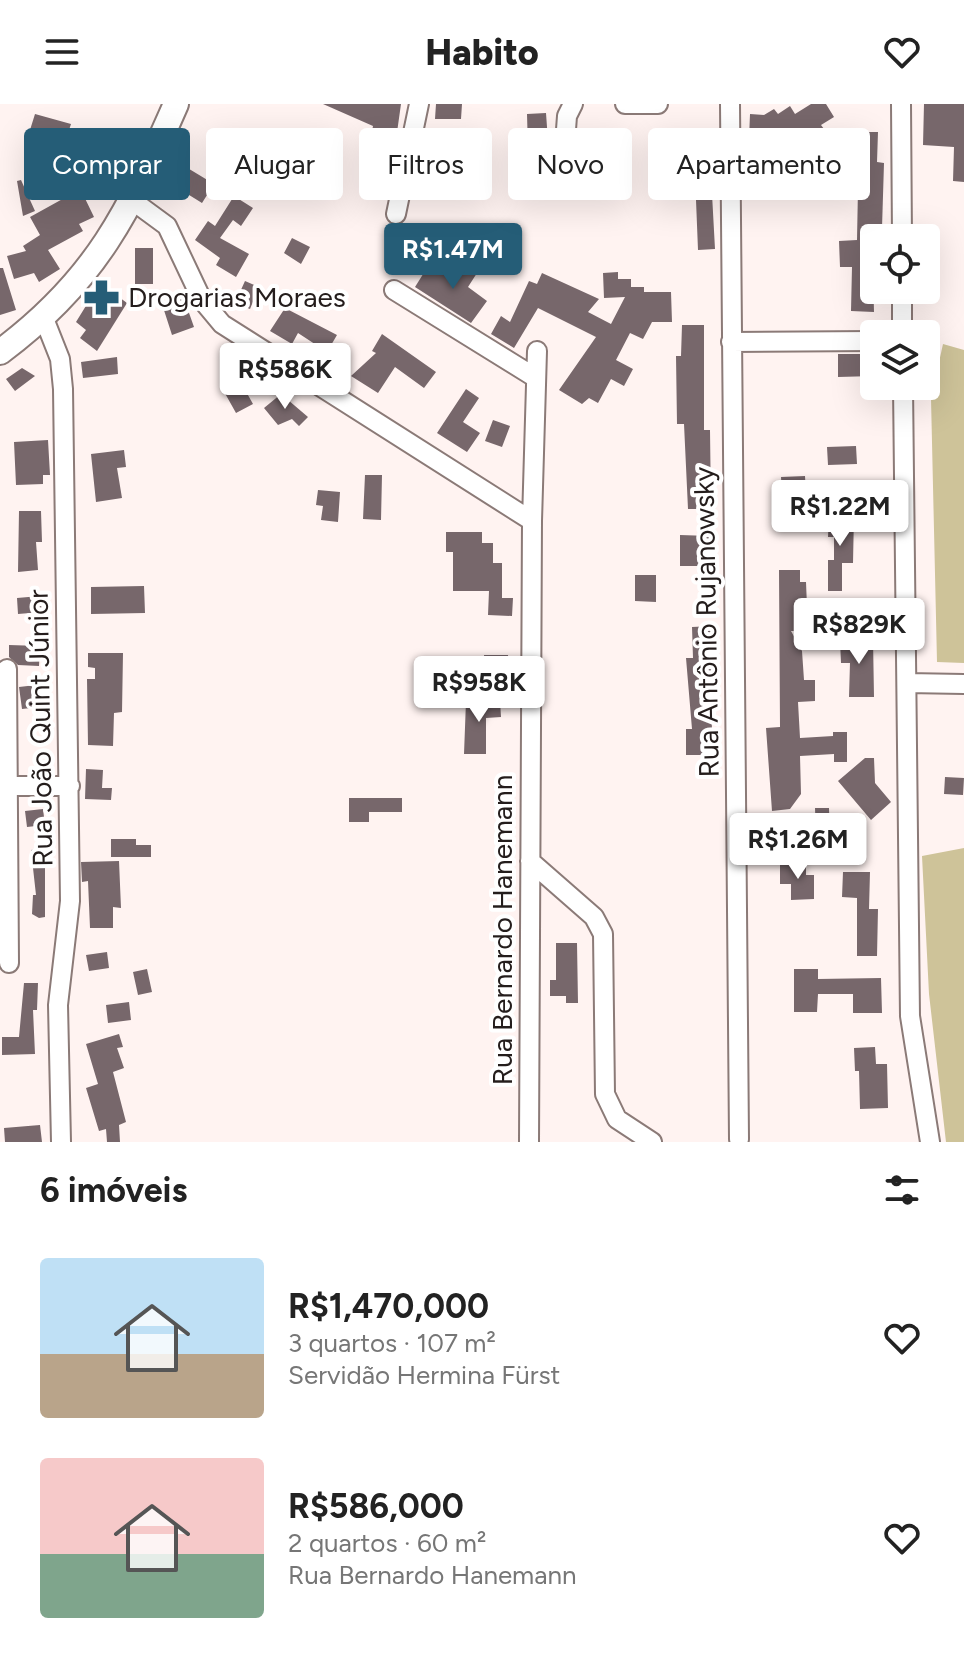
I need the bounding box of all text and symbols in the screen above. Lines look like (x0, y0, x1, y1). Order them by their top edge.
icon: menu (40, 30, 84, 74)
icon: heart (880, 30, 924, 74)
text: Habito (425, 31, 539, 74)
chip: Comprar (24, 128, 190, 200)
chip: Alugar (206, 128, 343, 200)
chip: Filtros (359, 128, 492, 200)
chip: Novo (508, 128, 632, 200)
chip: Apartamento (648, 128, 870, 200)
pin: R$1.47M (379, 223, 527, 291)
map controls (860, 224, 940, 400)
button: locate (860, 224, 940, 304)
text: R$1.47M (402, 233, 504, 265)
pharmacy icon: Drogarias Moraes (83, 278, 121, 316)
place label: Drogarias Moraes (128, 280, 346, 314)
button: layers (860, 320, 940, 400)
pin: R$586K (220, 343, 350, 411)
text: R$586K (238, 353, 332, 385)
street label: Rua Antônio Rujanowsky (686, 466, 726, 778)
pin: R$1.22M (766, 480, 914, 548)
text: R$1.22M (790, 490, 890, 522)
street label: Rua João Quint Júnior (21, 589, 59, 867)
pin: R$829K (794, 598, 924, 666)
text: R$829K (812, 608, 906, 640)
pin: R$958K (414, 656, 544, 724)
text: R$958K (432, 666, 526, 698)
street label: Rua Bernardo Hanemann (485, 775, 519, 1085)
pin: R$1.26M (724, 813, 872, 881)
text: R$1.26M (747, 823, 849, 855)
icon: filters (880, 1168, 924, 1212)
text: 6 imóveis (40, 1170, 187, 1211)
text: R$1,470,000 (288, 1286, 489, 1327)
icon: home (104, 1290, 200, 1386)
icon: heart (880, 1316, 924, 1360)
text: 3 quartos · 107 m² (288, 1327, 496, 1359)
text: Servidão Hermina Fürst (288, 1359, 560, 1391)
text: R$586,000 (288, 1486, 464, 1527)
icon: home (104, 1490, 200, 1586)
icon: heart (880, 1516, 924, 1560)
text: 2 quartos · 60 m² (288, 1527, 486, 1559)
text: Rua Bernardo Hanemann (288, 1559, 577, 1591)

